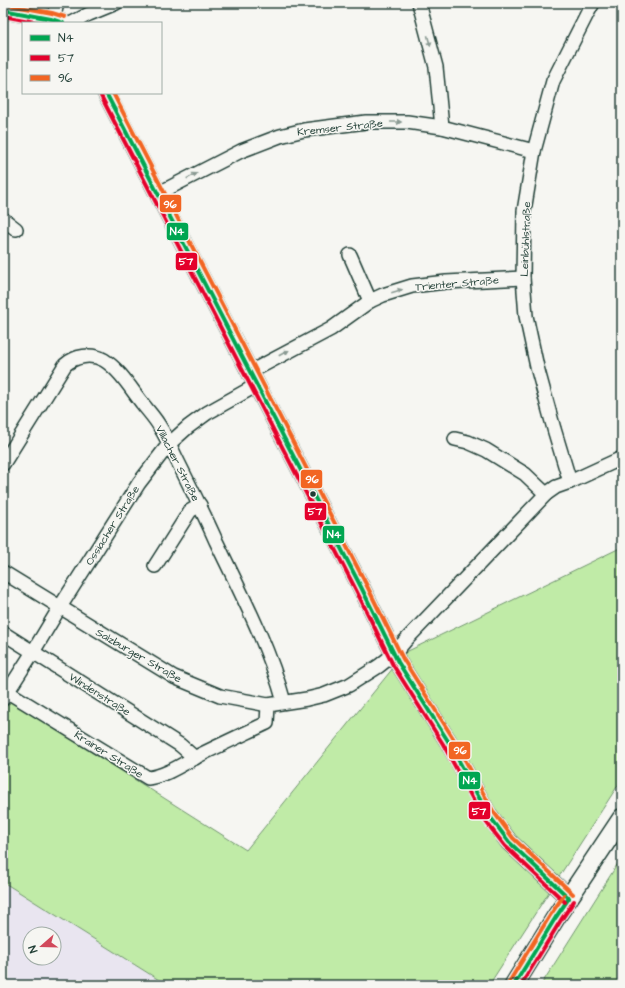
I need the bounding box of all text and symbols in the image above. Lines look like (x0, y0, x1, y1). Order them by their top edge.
legend (22, 22, 162, 94)
text: N4 (58, 30, 74, 47)
one-way arrow (426, 35, 432, 47)
text: 57 (58, 50, 74, 67)
text: 96 (58, 70, 73, 87)
street label: Kremser Straße (296, 116, 384, 139)
one-way arrow (390, 119, 403, 125)
one-way arrow (186, 173, 198, 179)
line badge: 96 (159, 194, 182, 213)
text: 96 (163, 197, 177, 212)
street label: Leinbühlstraße (517, 201, 534, 277)
line badge: N4 (166, 222, 189, 241)
text: N4 (170, 224, 185, 239)
line badge: 57 (175, 252, 198, 271)
text: 57 (179, 254, 194, 269)
street label: Trienter Straße (415, 272, 500, 295)
one-way arrow (391, 287, 403, 293)
one-way arrow (278, 350, 290, 357)
street label: Villacher Straße (152, 423, 203, 504)
line badge: 96 (300, 469, 323, 489)
text: 96 (305, 472, 319, 487)
street label: Ossiacher Straße (82, 482, 143, 568)
unlabelled marker (308, 489, 318, 499)
line badge: 57 (304, 502, 327, 521)
text: 57 (308, 504, 323, 519)
line badge: N4 (322, 525, 345, 544)
text: N4 (327, 527, 342, 542)
street label: Salzburger Straße (93, 625, 184, 687)
street label: Windenstraße (66, 670, 133, 719)
street label: Krainer Straße (71, 727, 146, 782)
line badge: 96 (448, 741, 471, 760)
text: 96 (453, 743, 467, 758)
line badge: N4 (458, 771, 481, 790)
text: N4 (463, 773, 478, 788)
line badge: 57 (468, 801, 491, 820)
text: 57 (472, 804, 487, 819)
north arrow (22, 926, 62, 966)
text: N (25, 943, 41, 955)

